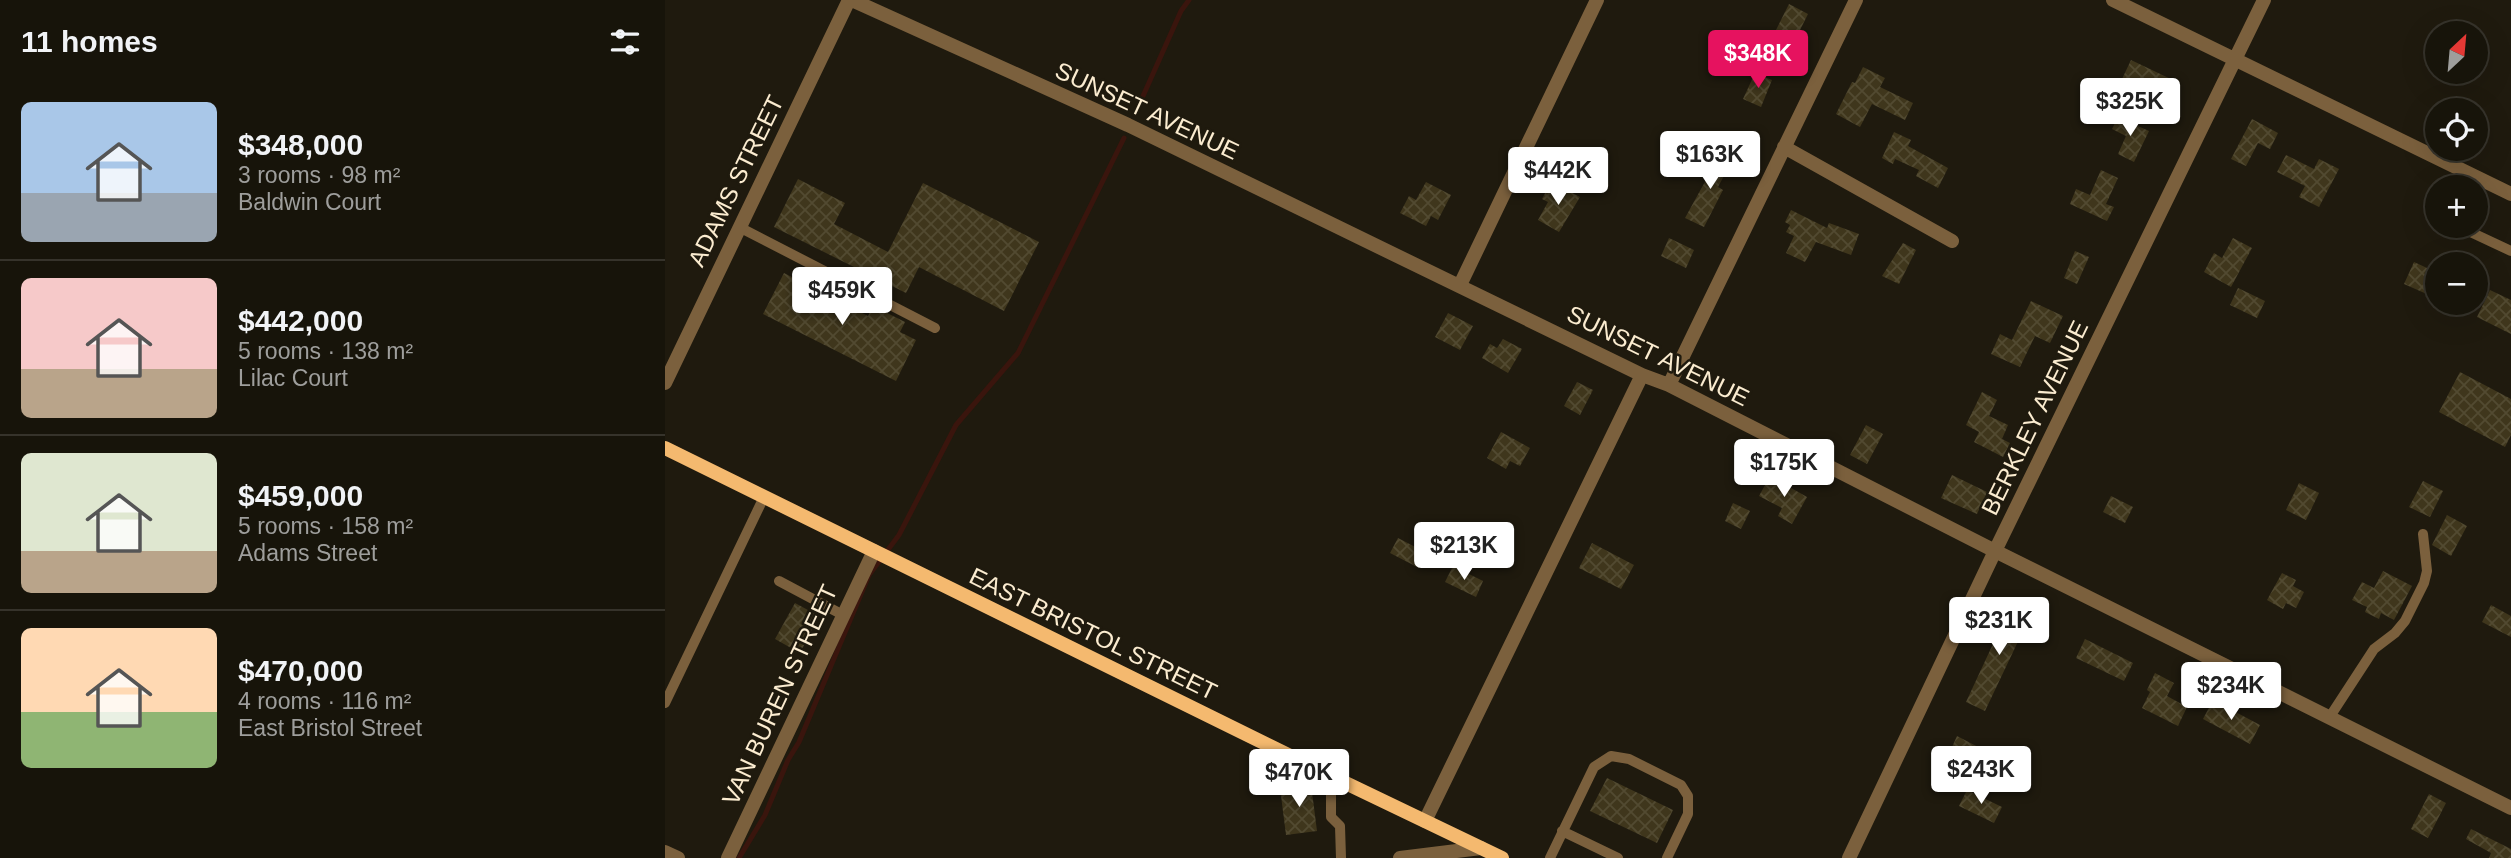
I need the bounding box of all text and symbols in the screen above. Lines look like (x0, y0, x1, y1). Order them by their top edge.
north arrow (2425, 21, 2489, 84)
map controls (2425, 21, 2488, 315)
icon: filters (606, 23, 644, 61)
text: 11 homes (21, 25, 158, 58)
pin: $348K (1709, 31, 1807, 90)
text: $348K (1724, 40, 1792, 66)
street label: SUNSET AVENUE (1051, 56, 1243, 165)
pin: $325K (2081, 78, 2179, 138)
text: $325K (2096, 88, 2164, 114)
street label: ADAMS STREET (682, 91, 789, 271)
button: locate (2425, 98, 2488, 161)
text: $348,000 (238, 128, 363, 161)
icon: home (77, 130, 161, 214)
pin: $163K (1661, 132, 1759, 191)
text: $163K (1676, 141, 1744, 167)
pin: $442K (1509, 148, 1607, 207)
text: $442K (1524, 157, 1592, 183)
text: 3 rooms · 98 m² (238, 162, 400, 188)
button: + (2425, 175, 2488, 238)
text: Baldwin Court (238, 189, 381, 215)
button: − (2425, 252, 2488, 315)
pin: $459K (793, 268, 891, 327)
text: $459K (808, 277, 876, 303)
street label: SUNSET AVENUE (1563, 300, 1754, 411)
text: $442,000 (238, 304, 363, 337)
icon: home (77, 306, 161, 390)
street label: BERKLEY AVENUE (1976, 316, 2093, 519)
text: 5 rooms · 138 m² (238, 338, 413, 364)
text: Lilac Court (238, 365, 348, 391)
pin: $175K (1735, 440, 1833, 499)
text: $175K (1750, 449, 1818, 475)
text: $459,000 (238, 479, 363, 512)
icon: home (77, 481, 161, 565)
text: 5 rooms · 158 m² (238, 513, 413, 539)
pin: $213K (1415, 522, 1513, 582)
text: $213K (1430, 532, 1498, 558)
text: Adams Street (238, 540, 377, 566)
street label: EAST BRISTOL STREET (965, 562, 1222, 705)
street label: VAN BUREN STREET (717, 580, 843, 809)
pin: $231K (1950, 598, 2048, 657)
text: $231K (1965, 607, 2033, 633)
text: $470,000 (238, 654, 363, 687)
icon: home (77, 656, 161, 740)
pin: $234K (2182, 662, 2280, 722)
text: $234K (2197, 672, 2265, 698)
text: 4 rooms · 116 m² (238, 688, 411, 714)
text: East Bristol Street (238, 715, 422, 741)
pin: $243K (1932, 746, 2030, 806)
pin: $470K (1250, 750, 1348, 809)
text: $243K (1947, 756, 2015, 782)
text: $470K (1265, 759, 1333, 785)

